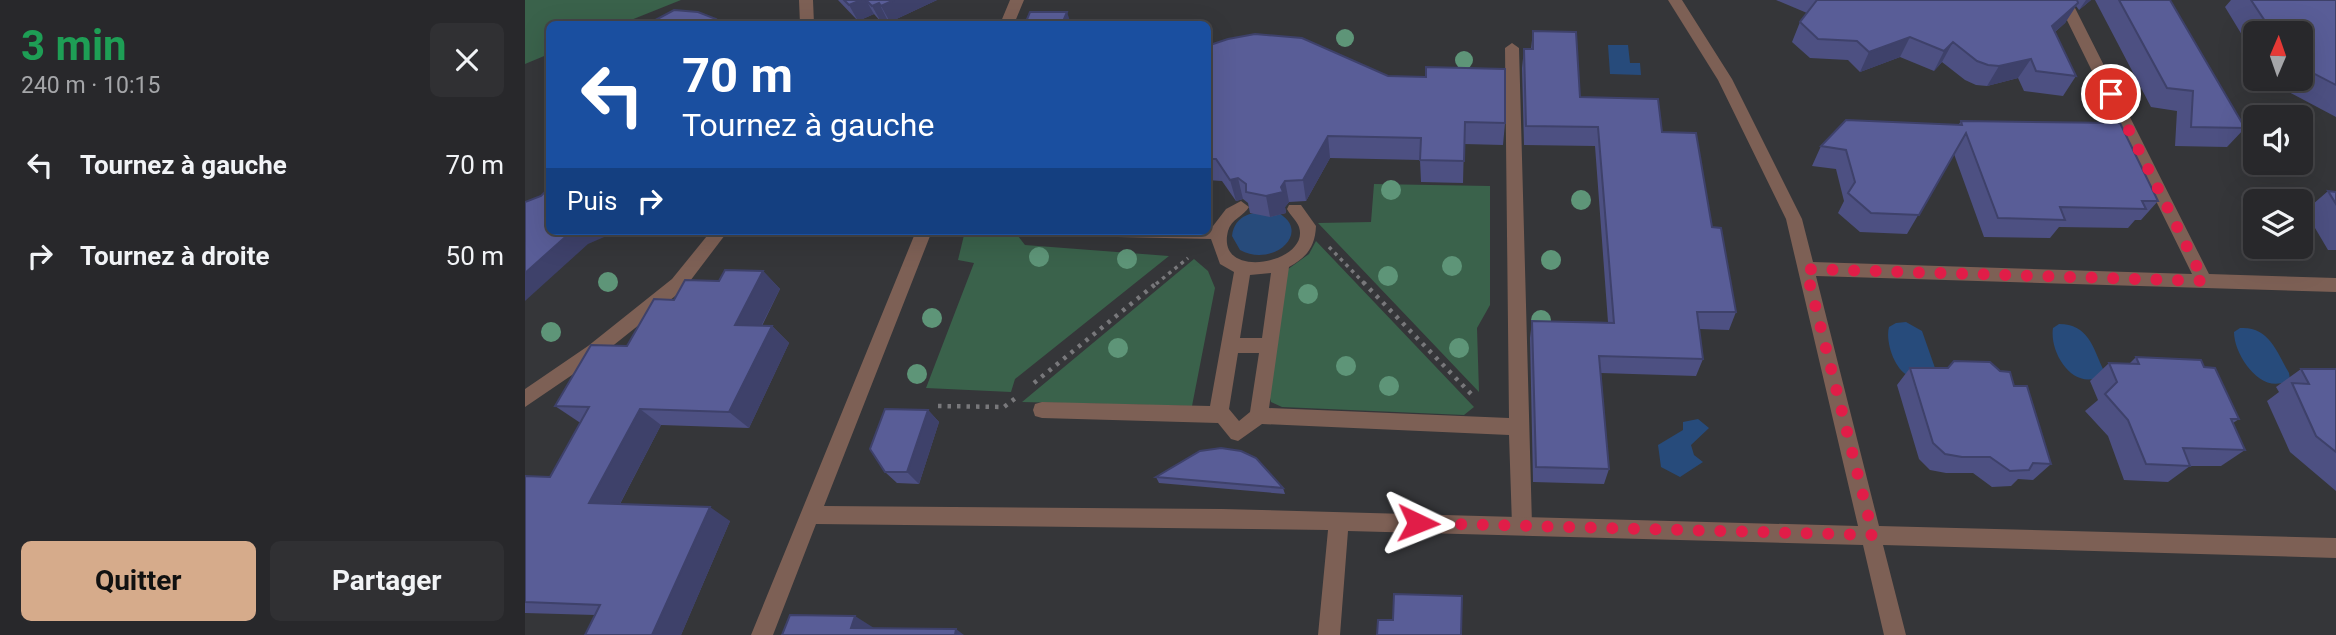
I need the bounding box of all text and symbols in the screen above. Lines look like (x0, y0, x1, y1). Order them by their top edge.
text: 3 min (21, 21, 127, 70)
north arrow (2243, 21, 2313, 91)
map controls (2243, 21, 2313, 259)
button: close (430, 23, 504, 97)
text: 70 m (682, 47, 793, 104)
icon: left (567, 49, 658, 140)
pin (2081, 64, 2141, 124)
text: 240 m · 10:15 (21, 72, 160, 99)
icon: arrive (2092, 75, 2130, 113)
button: sound (2243, 105, 2313, 175)
text: Tournez à gauche (682, 106, 934, 144)
icon: left (21, 146, 59, 184)
text: Tournez à gauche (80, 150, 287, 180)
text: 70 m (446, 150, 504, 180)
icon: right (631, 182, 669, 220)
text: Puis (567, 186, 617, 216)
button: layers (2243, 189, 2313, 259)
icon: right (21, 237, 59, 275)
text: Tournez à droite (80, 241, 270, 271)
text: 50 m (446, 241, 504, 271)
position arrow (1381, 486, 1455, 560)
button: Quitter (21, 541, 256, 621)
button: Partager (270, 541, 504, 621)

